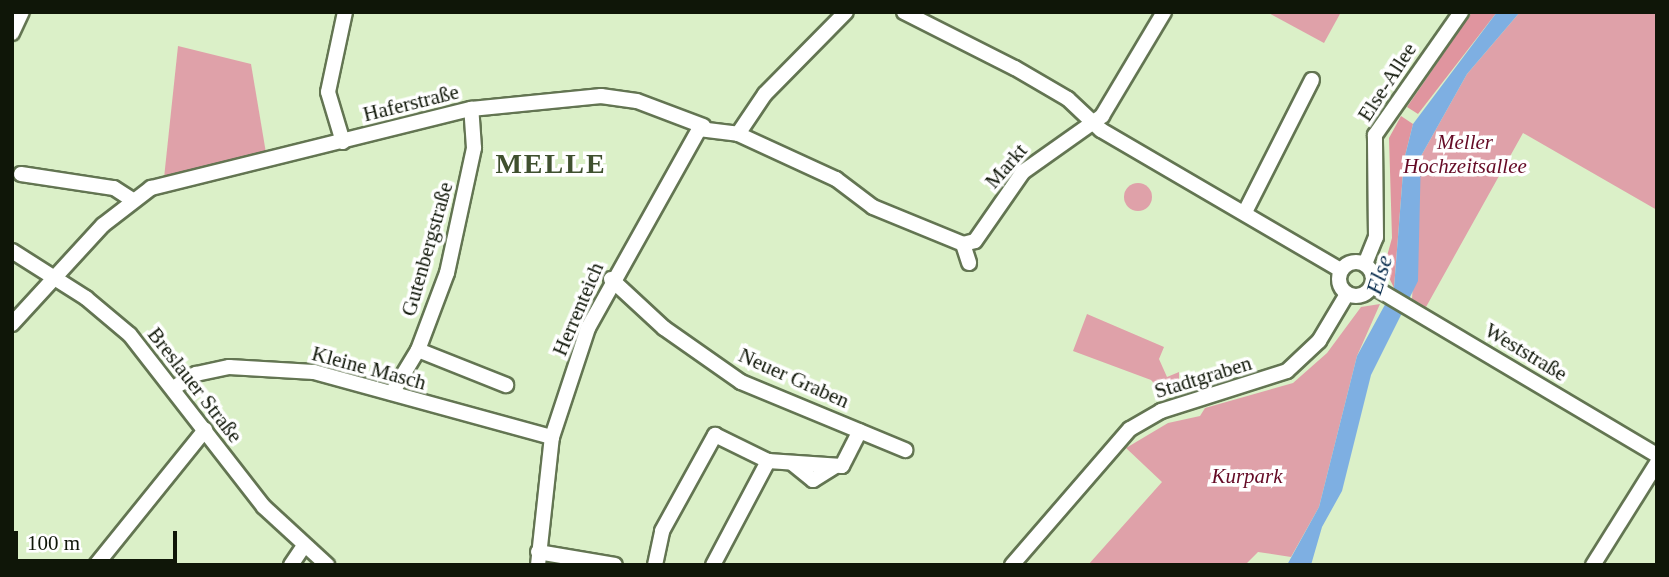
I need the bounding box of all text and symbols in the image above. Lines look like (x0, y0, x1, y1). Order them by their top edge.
street label: Else-Allee (1352, 38, 1422, 126)
street label: Haferstraße (360, 79, 462, 127)
park label: Meller Hochzeitsallee (1403, 129, 1527, 179)
street label: Markt (980, 138, 1032, 194)
district label: MELLE (496, 147, 606, 181)
street label: Gutenbergstraße (396, 179, 458, 319)
water label: Else (1361, 252, 1399, 298)
street label: Herrenteich (547, 258, 609, 360)
street label: Weststraße (1480, 318, 1572, 386)
street label: Breslauer Straße (142, 322, 248, 448)
street label: Kleine Masch (309, 341, 429, 395)
street label: Neuer Graben (735, 342, 853, 414)
street label: Stadtgraben (1151, 350, 1255, 404)
park label: Kurpark (1211, 463, 1283, 489)
scale bar (18, 518, 180, 562)
text: 100 m (27, 531, 80, 555)

